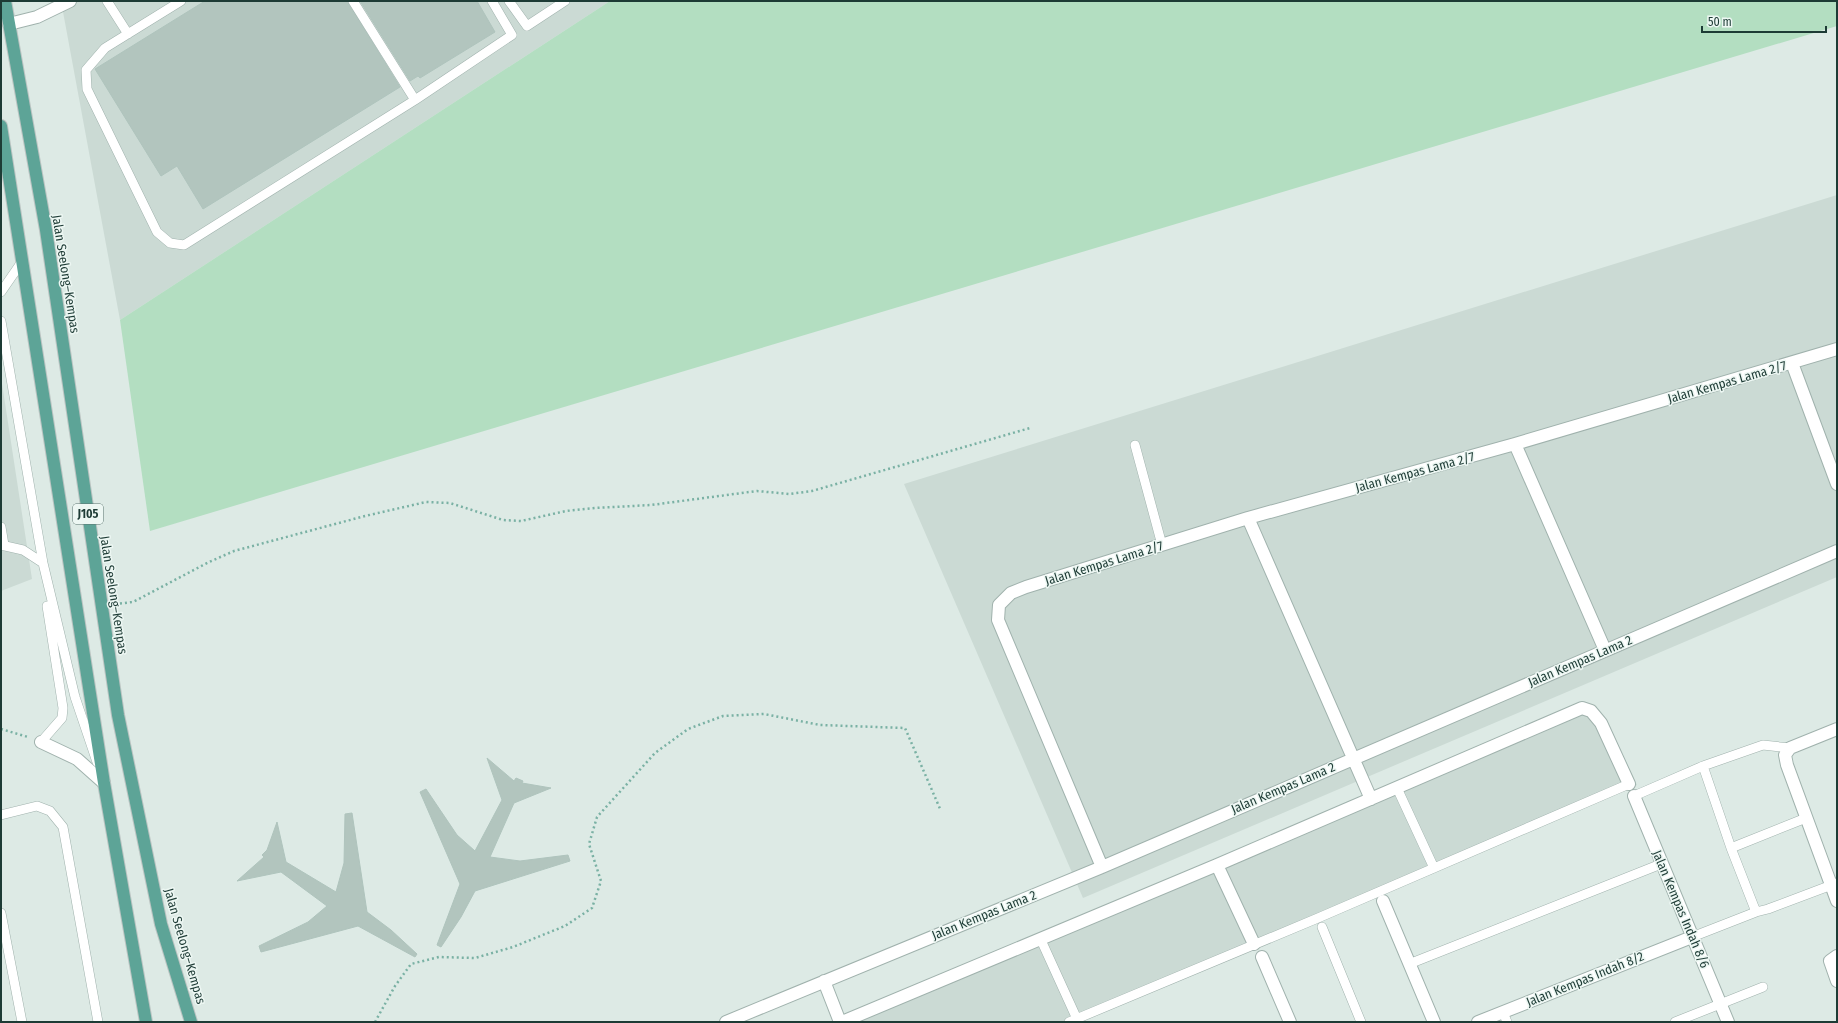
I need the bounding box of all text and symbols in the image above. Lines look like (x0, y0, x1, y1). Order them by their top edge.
scale bar (1702, 8, 1826, 34)
text: 50 m (1708, 15, 1732, 29)
street label: Jalan Seelong–Kempas (49, 214, 83, 335)
street label: Jalan Kempas Lama 2/7 (1666, 358, 1788, 406)
street label: Jalan Kempas Lama 2/7 (1354, 449, 1476, 495)
road number: J105 (73, 504, 103, 524)
street label: Jalan Seelong–Kempas (97, 535, 131, 656)
street label: Jalan Kempas Lama 2/7 (1043, 538, 1165, 588)
street label: Jalan Kempas Lama 2 (1526, 632, 1634, 690)
street label: Jalan Kempas Lama 2 (1229, 759, 1337, 817)
street label: Jalan Kempas Indah 8/6 (1649, 848, 1713, 970)
street label: Jalan Seelong–Kempas (161, 886, 209, 1006)
street label: Jalan Kempas Lama 2 (930, 887, 1039, 943)
street label: Jalan Kempas Indah 8/2 (1524, 948, 1646, 1009)

